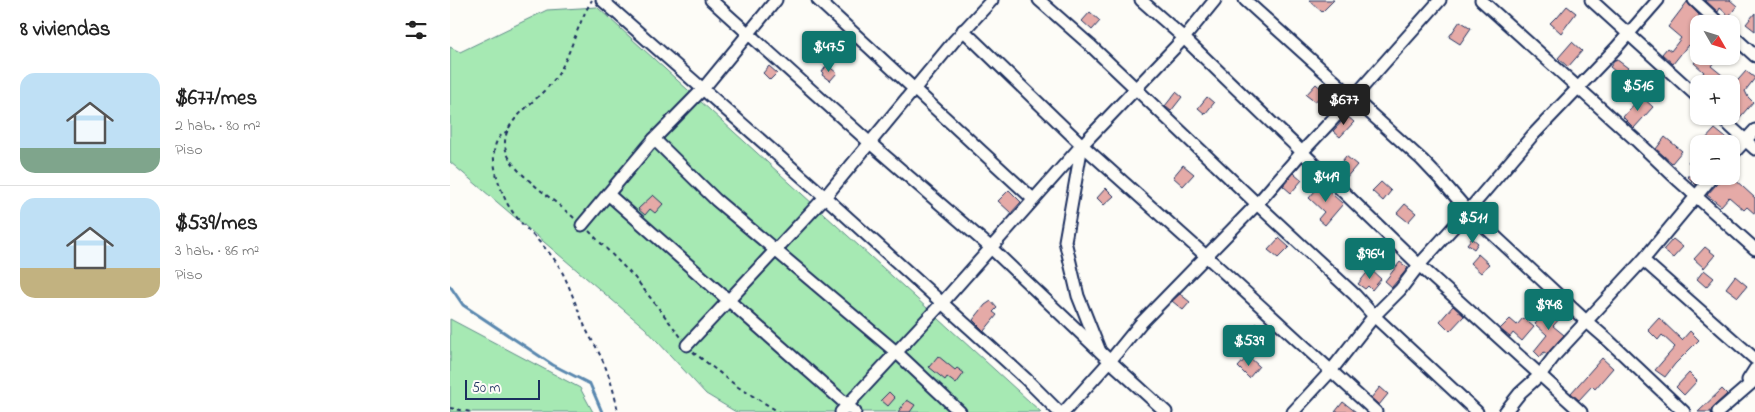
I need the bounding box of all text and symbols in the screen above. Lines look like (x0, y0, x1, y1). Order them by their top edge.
text: 8 viviendas (20, 15, 111, 45)
north arrow (1690, 15, 1740, 65)
map controls (1690, 15, 1740, 185)
icon: filters (402, 16, 430, 44)
pin: $475 (799, 30, 859, 73)
text: $475 (813, 35, 845, 59)
pin: $516 (1608, 70, 1668, 112)
text: $516 (1623, 74, 1653, 98)
button: + (1690, 75, 1740, 125)
text: $677/mes (175, 84, 257, 114)
pin: $677 (1314, 84, 1374, 126)
text: $677 (1329, 88, 1359, 112)
icon: home (60, 93, 120, 153)
text: 2 hab. · 80 m² (175, 114, 260, 138)
button: − (1690, 135, 1740, 185)
text: Piso (175, 138, 203, 162)
pin: $419 (1296, 160, 1356, 203)
text: $419 (1313, 165, 1339, 189)
pin: $511 (1443, 202, 1503, 244)
text: $511 (1458, 206, 1488, 230)
text: $539/mes (175, 209, 258, 239)
icon: home (60, 218, 120, 278)
pin: $964 (1340, 238, 1400, 280)
text: 3 hab. · 86 m² (175, 239, 259, 263)
text: $964 (1356, 242, 1384, 266)
text: Piso (175, 263, 203, 287)
pin: $948 (1519, 288, 1579, 331)
text: $948 (1535, 293, 1563, 317)
pin: $539 (1219, 324, 1279, 367)
text: $539 (1234, 329, 1264, 353)
scale bar (465, 377, 540, 400)
text: 50 m (472, 378, 500, 399)

